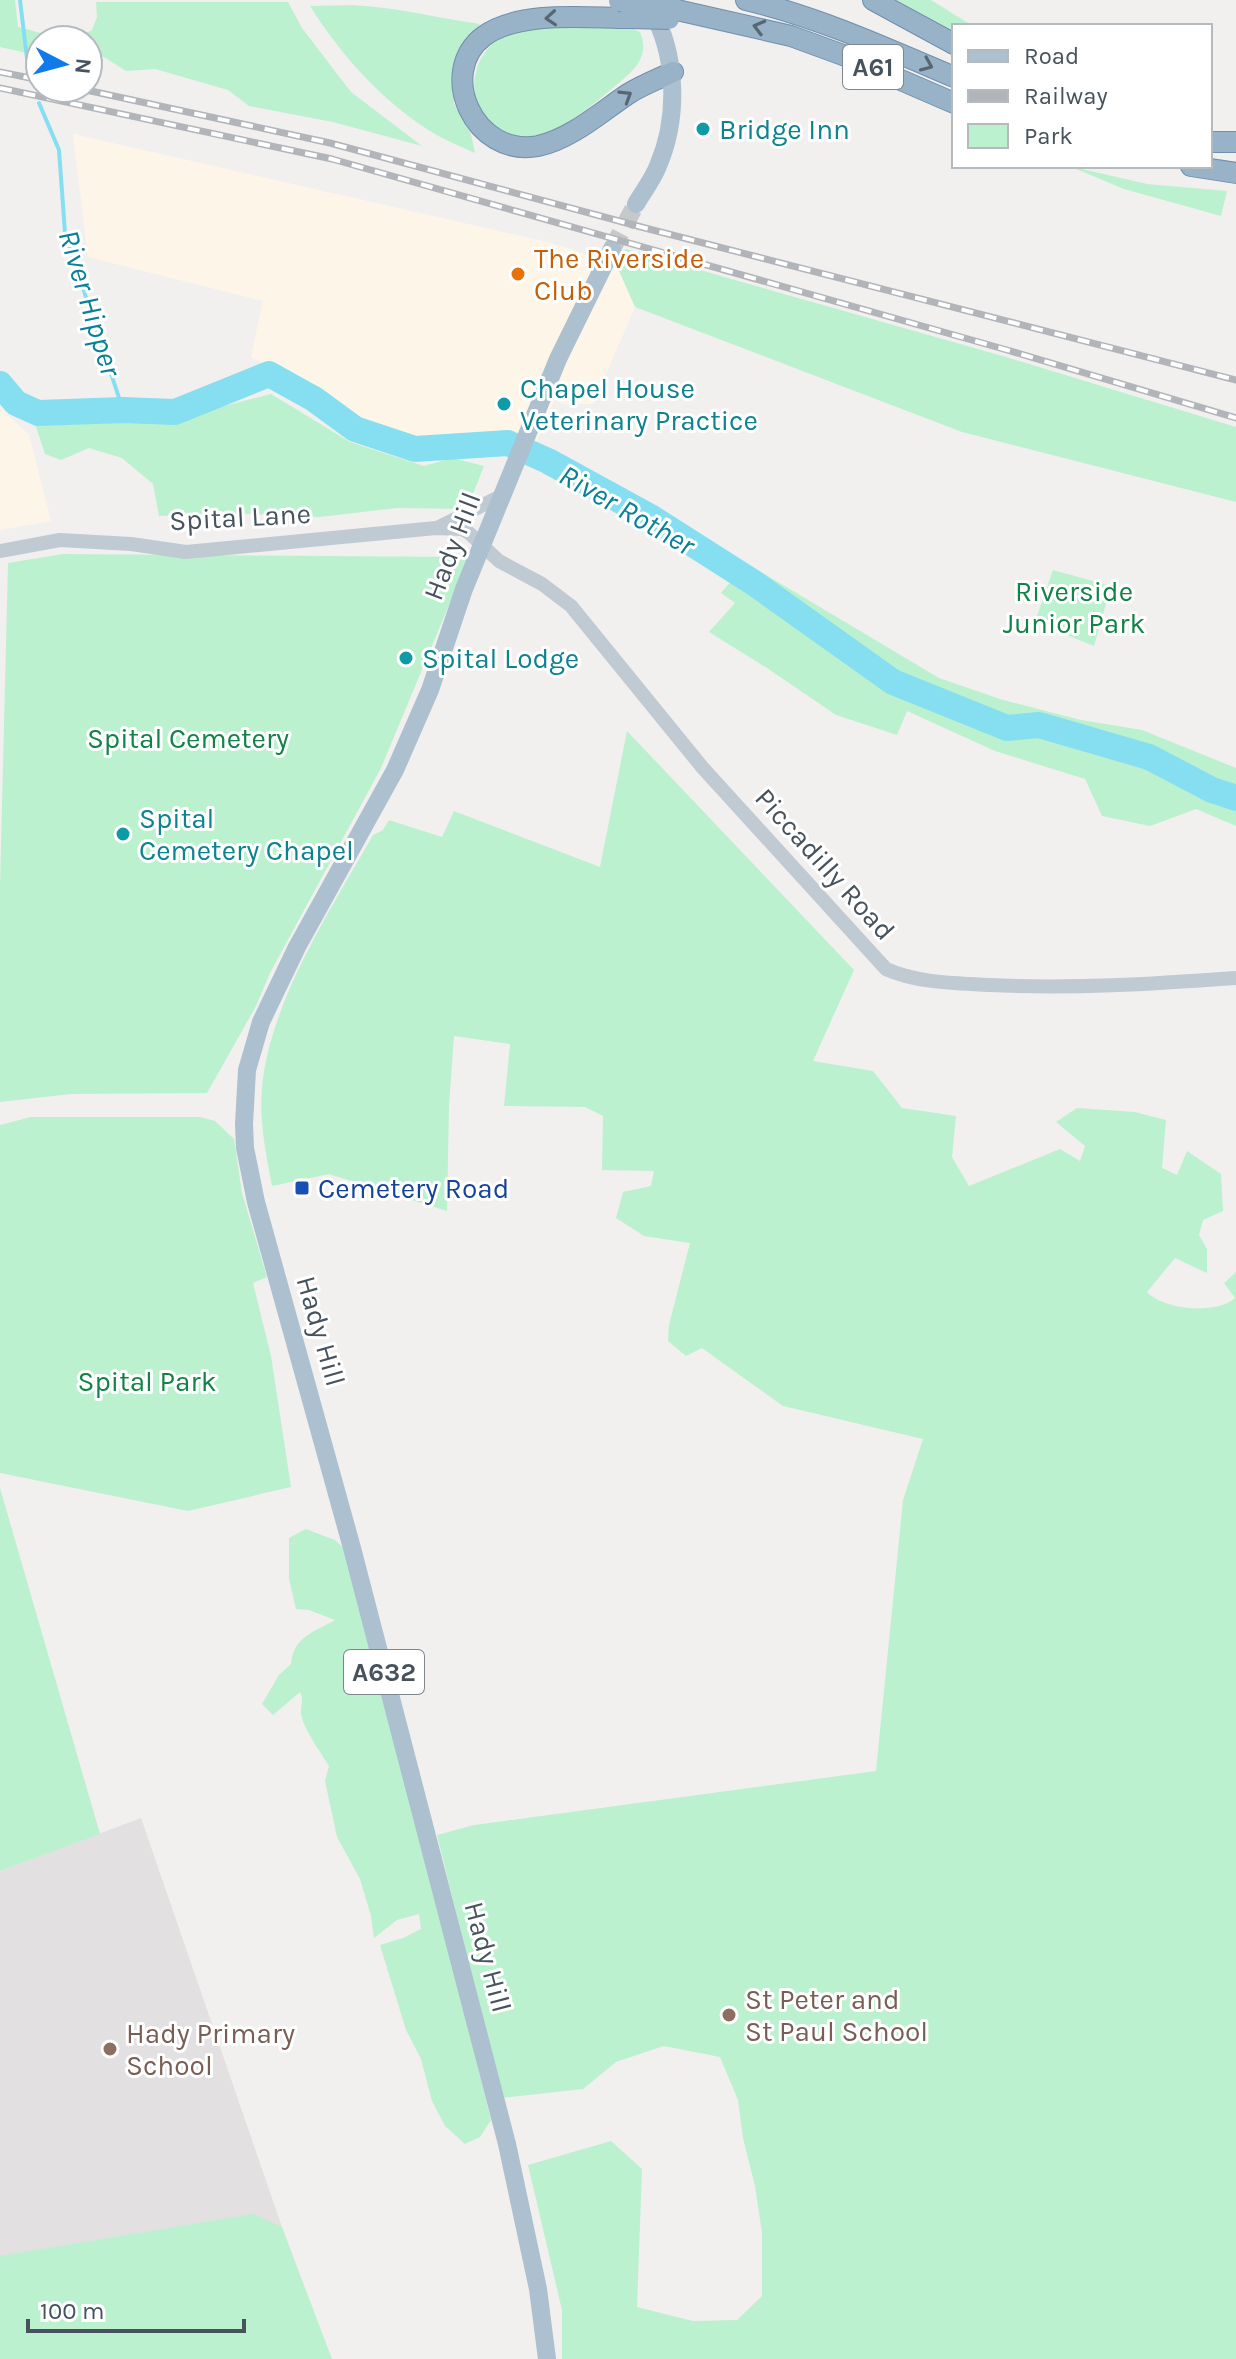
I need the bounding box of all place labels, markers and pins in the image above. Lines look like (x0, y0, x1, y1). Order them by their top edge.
place label: Bridge Inn (719, 113, 850, 146)
marker: Bridge Inn (694, 120, 712, 138)
place label: The Riverside Club (534, 242, 704, 307)
marker: The Riverside Club (509, 265, 527, 283)
place label: Chapel House Veterinary Practice (520, 372, 758, 437)
marker: Chapel House Veterinary Practice (495, 395, 513, 413)
place label: Spital Lodge (422, 642, 579, 675)
marker: Spital Lodge (397, 649, 415, 667)
place label: Spital Cemetery Chapel (139, 802, 354, 867)
marker: Spital Cemetery Chapel (114, 825, 132, 843)
place label: Cemetery Road (318, 1172, 509, 1205)
marker: Cemetery Road (293, 1179, 311, 1197)
place label: St Peter and St Paul School (745, 1983, 928, 2048)
marker: St Peter and St Paul School (720, 2006, 738, 2024)
place label: Hady Primary School (126, 2017, 295, 2082)
marker: Hady Primary School (101, 2040, 119, 2058)

